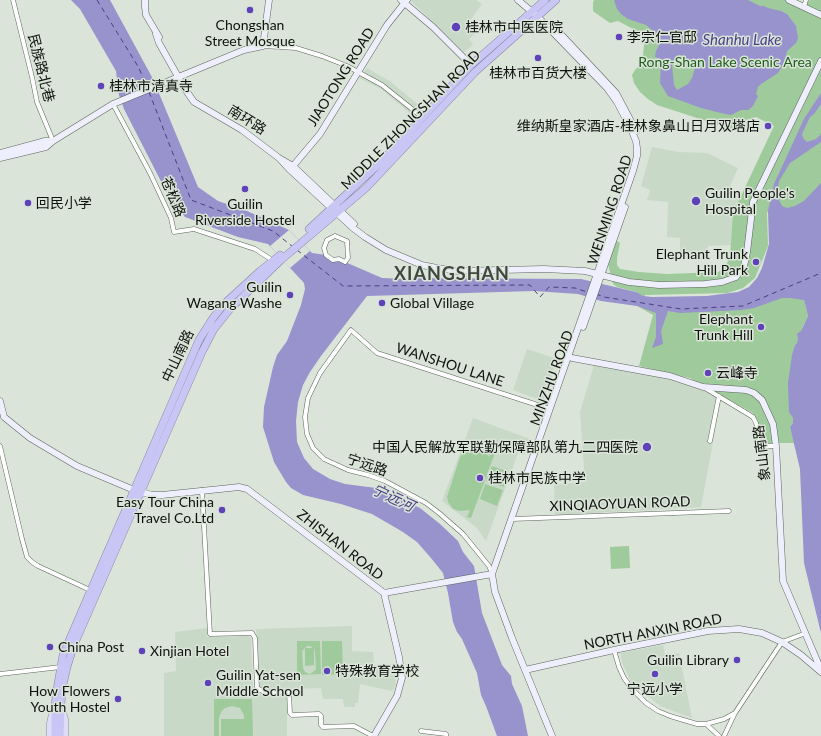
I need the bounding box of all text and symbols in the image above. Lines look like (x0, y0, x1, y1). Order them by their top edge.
marker: Chongshan Street Mosque (245, 5, 255, 15)
place label: Chongshan Street Mosque (205, 17, 295, 50)
place label: 桂林市中医医院 (465, 19, 563, 35)
marker: 桂林市中医医院 (450, 21, 462, 33)
street label: JIAOTONG ROAD (304, 25, 378, 129)
place label: 李宗仁官邸 (627, 29, 697, 45)
water label: Shanhu Lake (703, 31, 781, 49)
street label: 民族路北巷 (24, 32, 58, 104)
marker: 李宗仁官邸 (614, 32, 624, 42)
street label: MIDDLE ZHONGSHAN ROAD (338, 47, 484, 193)
marker: 桂林市百货大楼 (533, 53, 543, 63)
park label: Rong-Shan Lake Scenic Area (638, 54, 812, 70)
place label: 桂林市百货大楼 (489, 65, 587, 81)
place label: 桂林市清真寺 (109, 78, 193, 94)
marker: 桂林市清真寺 (96, 81, 106, 91)
street label: 南环路 (225, 102, 269, 138)
place label: 维纳斯皇家酒店-桂林象鼻山日月双塔店 (517, 118, 760, 134)
marker: 维纳斯皇家酒店-桂林象鼻山日月双塔店 (763, 121, 773, 131)
street label: WENMING ROAD (584, 153, 636, 267)
street label: 苍松路 (157, 174, 189, 220)
marker: Guilin Riverside Hostel (240, 184, 250, 194)
place label: Guilin People's Hospital (705, 185, 795, 218)
place label: 回民小学 (36, 195, 92, 211)
marker: Guilin People's Hospital (690, 195, 702, 207)
place label: Guilin Riverside Hostel (195, 196, 295, 228)
marker: 回民小学 (23, 198, 33, 208)
place label: Elephant Trunk Hill Park (656, 246, 748, 278)
marker: Elephant Trunk Hill Park (751, 257, 761, 267)
district label: XIANGSHAN (394, 263, 510, 285)
place label: Guilin Wagang Washe (186, 279, 282, 312)
marker: Guilin Wagang Washe (285, 290, 295, 300)
place label: Global Village (390, 295, 474, 311)
marker: Global Village (377, 298, 387, 308)
place label: Elephant Trunk Hill (694, 311, 753, 344)
marker: Elephant Trunk Hill (756, 322, 766, 332)
street label: 中山南路 (159, 327, 197, 385)
street label: MINZHU ROAD (527, 328, 577, 428)
street label: WANSHOU LANE (394, 340, 506, 390)
place label: 云峰寺 (716, 365, 758, 381)
marker: 云峰寺 (703, 368, 713, 378)
street label: 象山南路 (750, 424, 774, 482)
place label: 中国人民解放军联勤保障部队第九二四医院 (372, 439, 638, 455)
marker: 中国人民解放军联勤保障部队第九二四医院 (641, 441, 653, 453)
street label: 宁远路 (344, 450, 390, 480)
place label: 桂林市民族中学 (488, 470, 586, 486)
marker: 桂林市民族中学 (475, 473, 485, 483)
water label: 宁远河 (369, 480, 417, 516)
street label: XINQIAOYUAN ROAD (549, 493, 691, 515)
place label: Easy Tour China Travel Co.Ltd (116, 494, 214, 526)
marker: Easy Tour China Travel Co.Ltd (217, 505, 227, 515)
street label: ZHISHAN ROAD (294, 506, 386, 584)
street label: NORTH ANXIN ROAD (583, 610, 723, 654)
place label: China Post (58, 639, 124, 655)
marker: China Post (45, 642, 55, 652)
place label: Xinjian Hotel (150, 643, 229, 659)
marker: Xinjian Hotel (137, 646, 147, 656)
place label: Guilin Library (647, 652, 729, 668)
marker: Guilin Library (732, 655, 742, 665)
place label: 特殊教育学校 (335, 663, 419, 679)
marker: 特殊教育学校 (322, 666, 332, 676)
place label: Guilin Yat-sen Middle School (216, 667, 303, 700)
marker: 宁远小学 (650, 669, 660, 679)
marker: Guilin Yat-sen Middle School (203, 678, 213, 688)
place label: 宁远小学 (627, 681, 683, 697)
place label: How Flowers Youth Hostel (29, 683, 110, 716)
marker: How Flowers Youth Hostel (113, 694, 123, 704)

